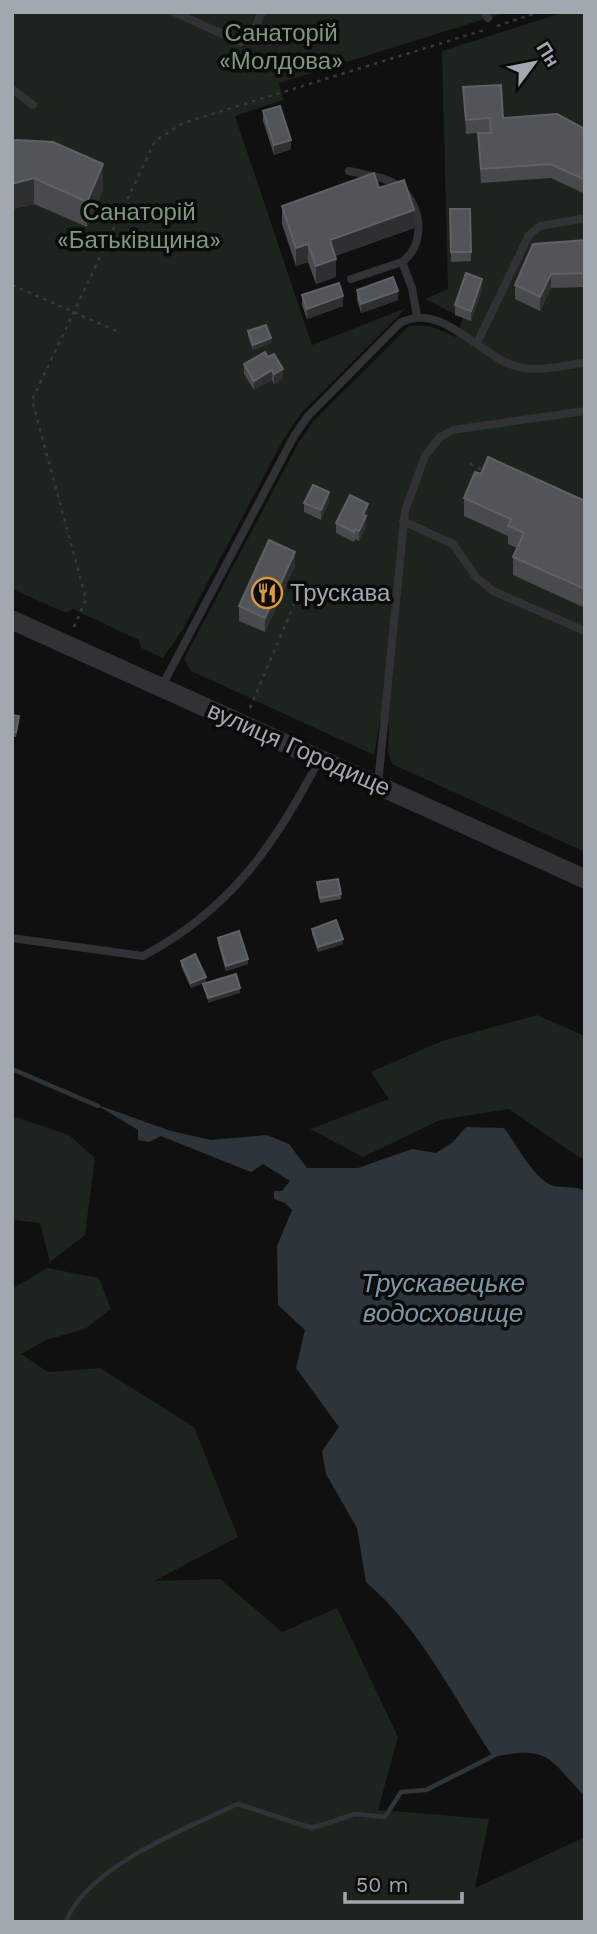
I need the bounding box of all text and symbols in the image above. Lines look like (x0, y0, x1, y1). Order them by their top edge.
park label: Санаторій «Молдова» (219, 19, 343, 75)
north arrow (499, 28, 569, 98)
text: Пн (532, 38, 564, 71)
park label: Санаторій «Батьківщина» (57, 198, 221, 254)
restaurant icon: Трускава (250, 576, 284, 610)
place label: Трускава (290, 579, 391, 607)
street label: вулиця Городище (203, 696, 395, 802)
water label: Трускавецьке водосховище (361, 1268, 525, 1328)
scale bar (345, 1860, 462, 1904)
text: 50 m (356, 1872, 408, 1897)

